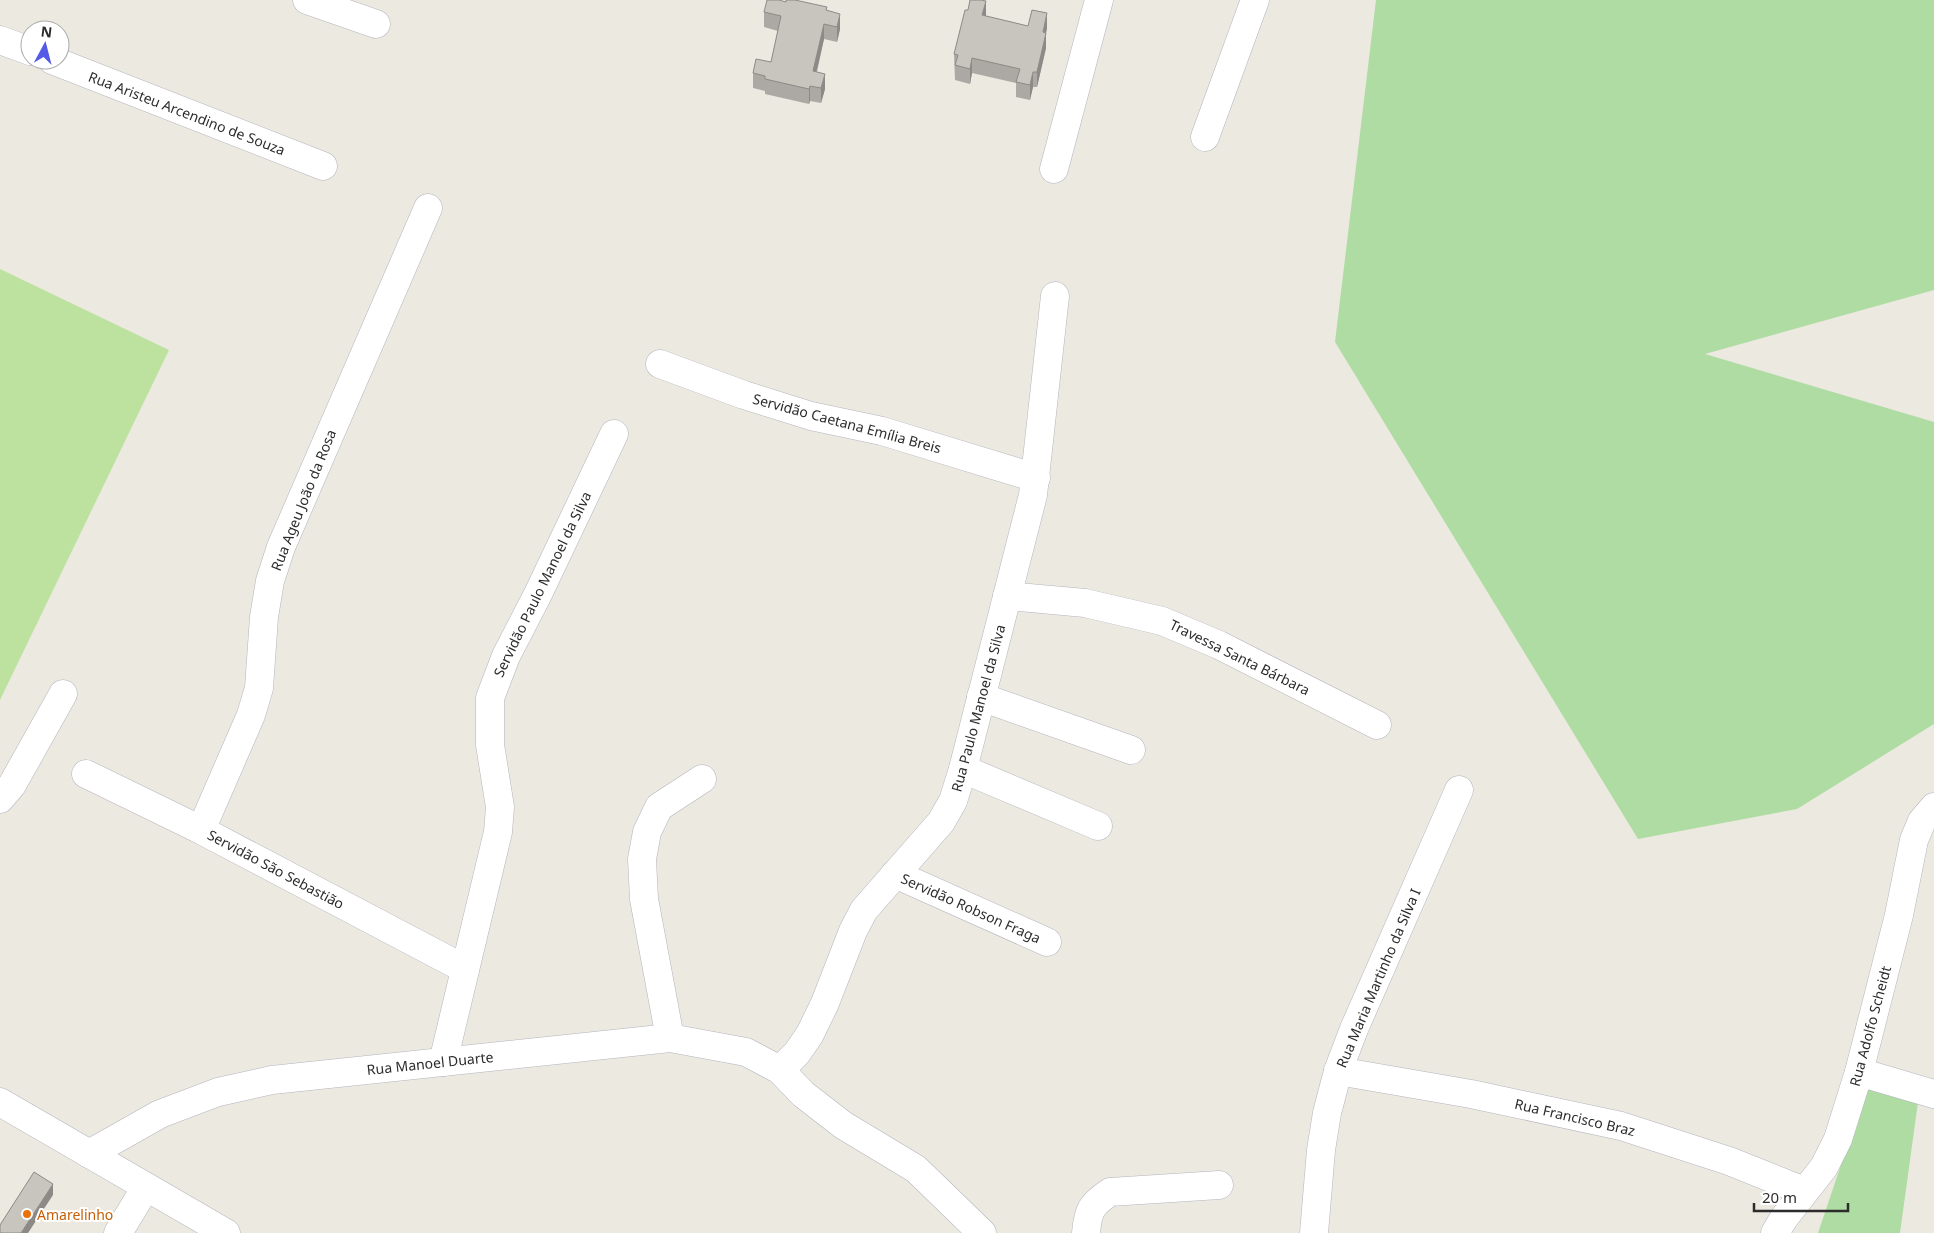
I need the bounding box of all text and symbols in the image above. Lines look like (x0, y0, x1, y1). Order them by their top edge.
north arrow (20, 20, 70, 70)
text: N (40, 21, 53, 42)
street label: Rua Aristeu Arcendino de Souza (86, 67, 288, 159)
street label: Servidão Caetana Emília Breis (751, 389, 944, 457)
street label: Rua Ageu João da Rosa (266, 427, 340, 573)
street label: Servidão Paulo Manoel da Silva (489, 488, 595, 680)
street label: Travessa Santa Bárbara (1167, 615, 1313, 699)
street label: Rua Paulo Manoel da Silva (947, 622, 1009, 794)
street label: Servidão São Sebastião (204, 825, 348, 913)
street label: Servidão Robson Fraga (898, 869, 1044, 947)
street label: Rua Maria Martinho da Silva I (1332, 885, 1425, 1071)
street label: Rua Adolfo Scheidt (1845, 964, 1895, 1088)
street label: Rua Manoel Duarte (366, 1047, 494, 1079)
street label: Rua Francisco Braz (1513, 1094, 1637, 1140)
scale bar (1754, 1180, 1848, 1212)
text: 20 m (1762, 1187, 1797, 1207)
place label: Amarelinho (37, 1205, 113, 1224)
marker: Amarelinho (21, 1208, 33, 1220)

